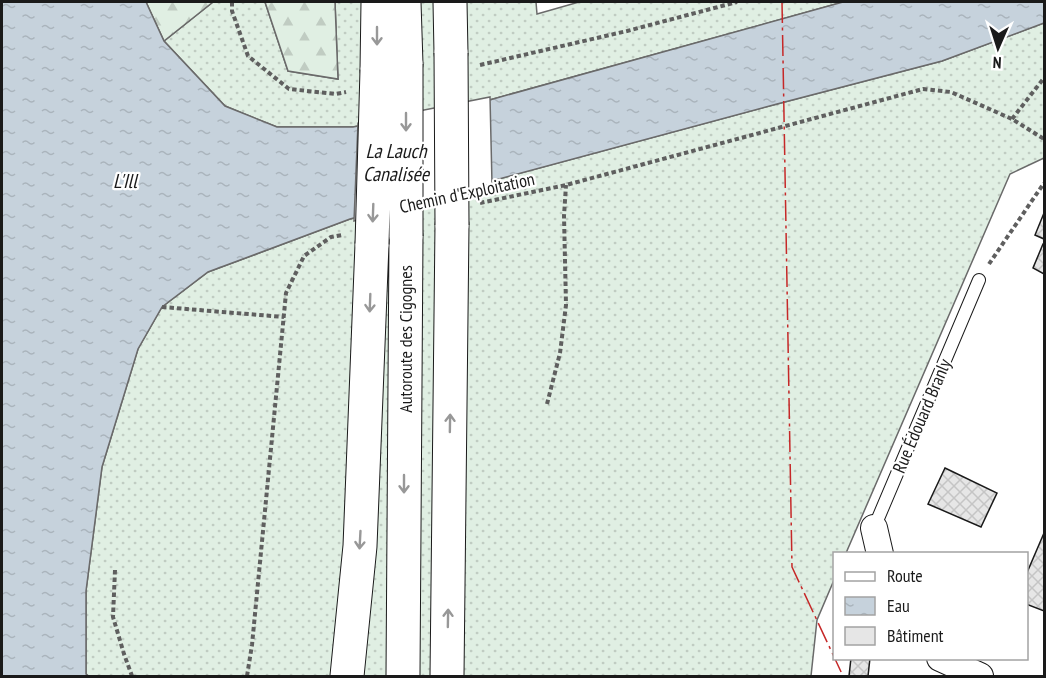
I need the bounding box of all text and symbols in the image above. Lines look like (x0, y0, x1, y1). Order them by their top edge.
north arrow (968, 18, 1028, 78)
one-way arrow (371, 25, 383, 45)
text: N (992, 53, 1002, 73)
one-way arrow (400, 112, 412, 132)
water label: La Lauch Canalisée (363, 138, 431, 187)
street label: Chemin d'Exploitation (397, 167, 537, 218)
water label: L'Ill (113, 168, 139, 194)
one-way arrow (368, 202, 379, 222)
street label: Autoroute des Cigognes (394, 265, 417, 413)
one-way arrow (365, 292, 376, 312)
street label: Rue Édouard Branly (887, 355, 956, 476)
one-way arrow (444, 414, 456, 434)
one-way arrow (398, 473, 410, 493)
one-way arrow (355, 529, 366, 549)
legend (833, 552, 1028, 660)
text: Route (887, 564, 923, 587)
text: Eau (887, 594, 910, 617)
one-way arrow (442, 609, 454, 629)
text: Bâtiment (887, 624, 944, 647)

